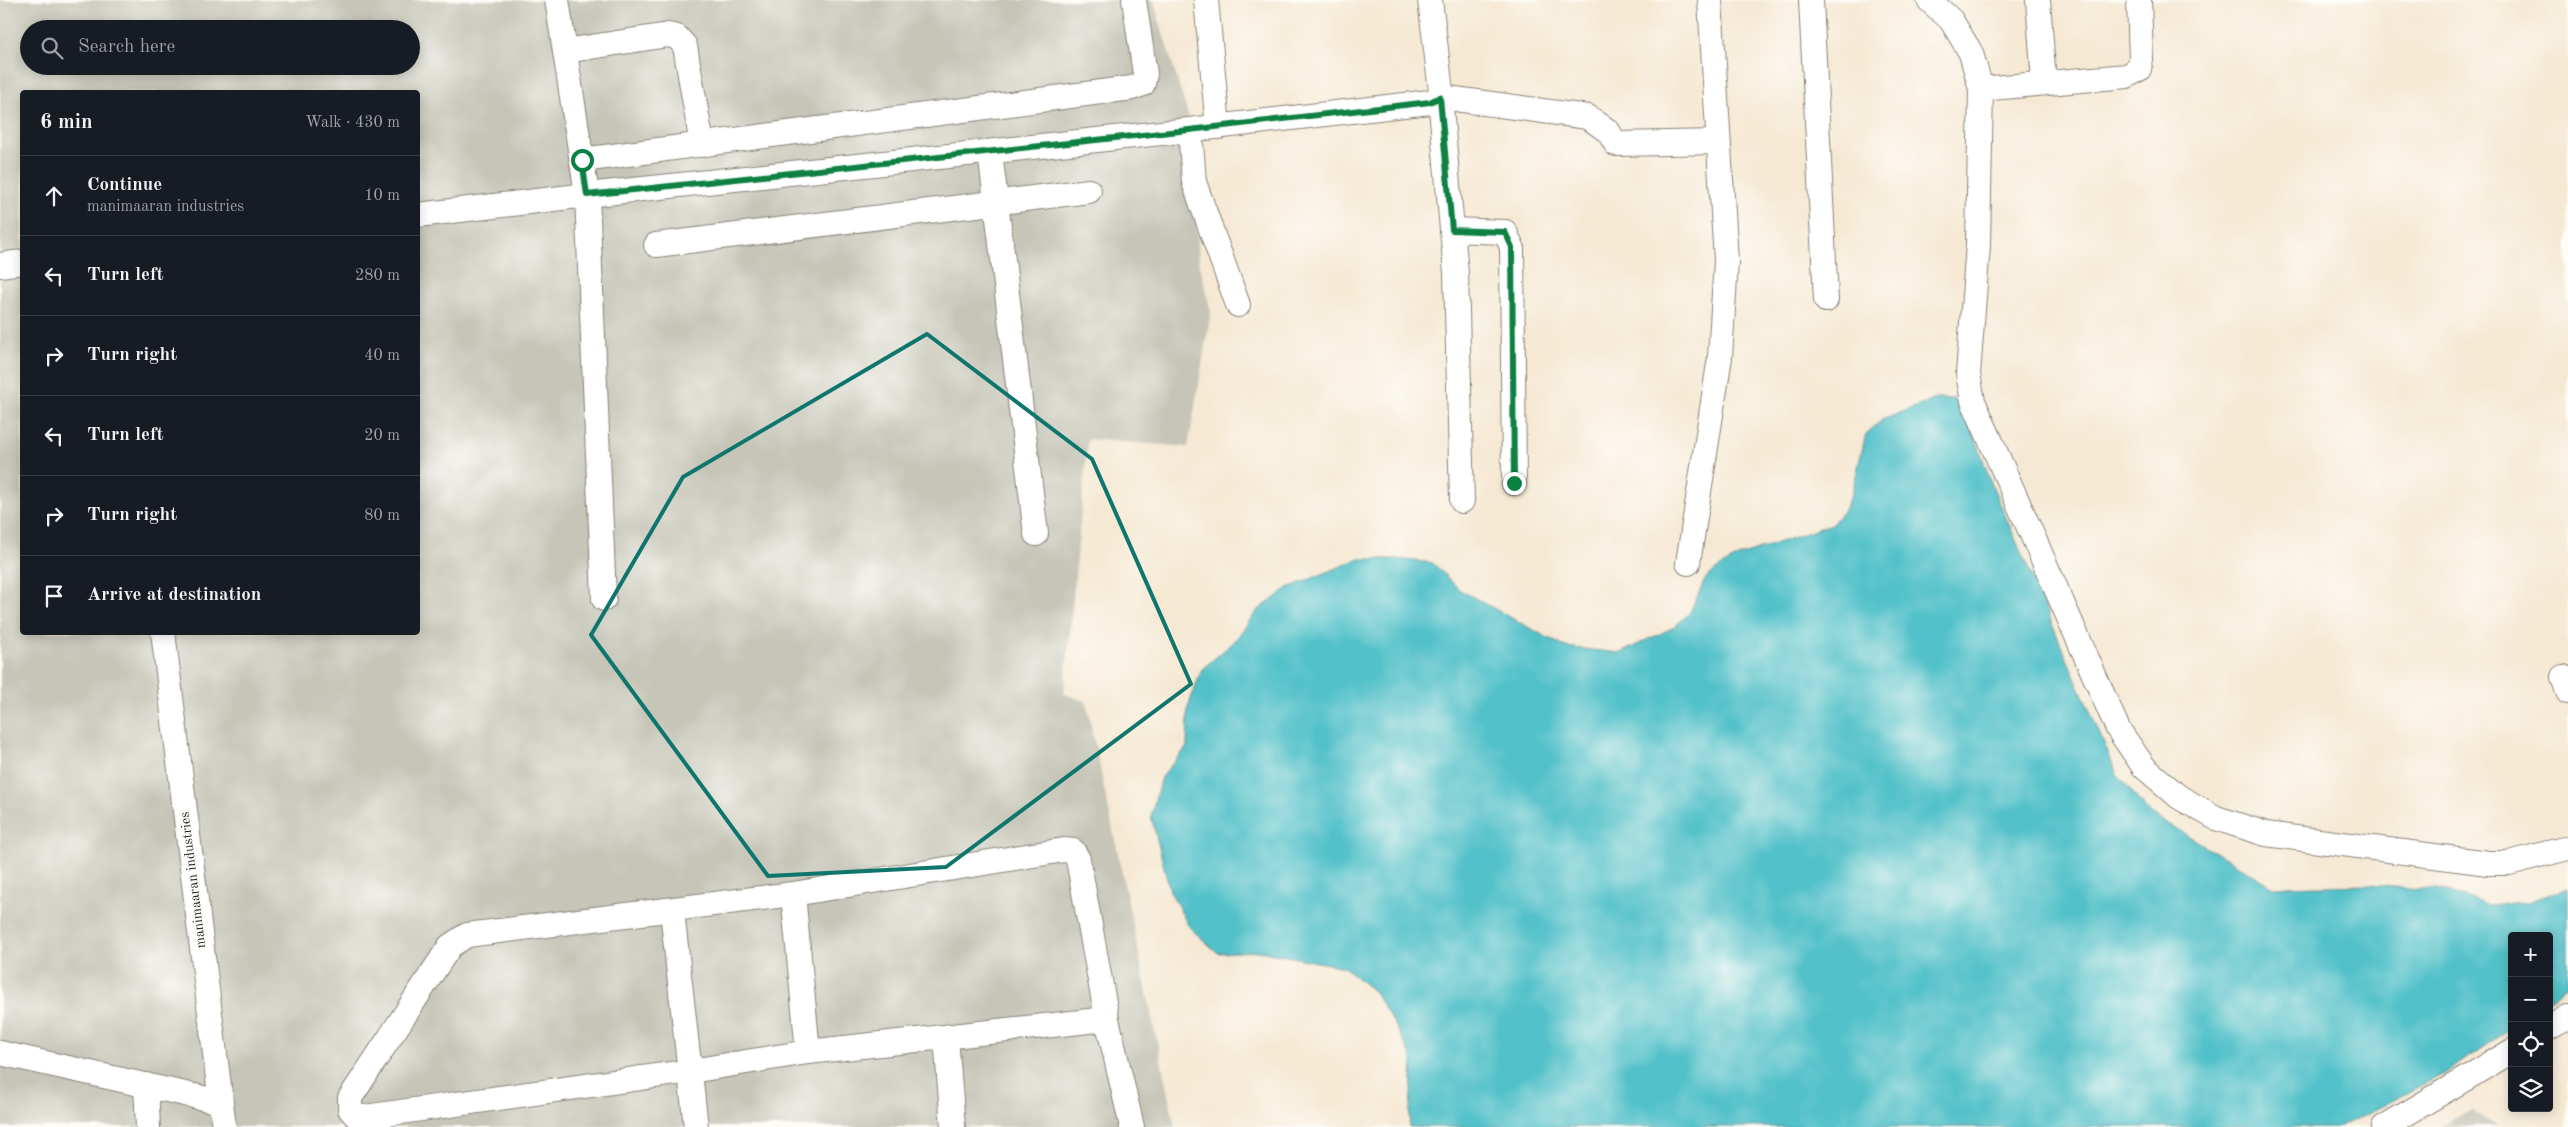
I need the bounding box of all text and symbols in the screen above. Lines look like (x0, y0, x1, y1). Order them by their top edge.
search box (20, 20, 420, 75)
icon: search (38, 34, 66, 62)
text: Search here (78, 38, 175, 57)
text: 6 min (40, 112, 93, 133)
text: Walk · 430 m (305, 115, 400, 131)
route start (571, 149, 594, 172)
text: Continue (87, 176, 162, 195)
icon: ahead (40, 182, 68, 210)
text: 10 m (364, 188, 400, 204)
text: manimaaran industries (87, 199, 244, 215)
icon: left (40, 262, 68, 290)
text: Turn left (87, 266, 164, 285)
text: 280 m (355, 268, 400, 284)
icon: right (40, 342, 68, 370)
text: Turn right (87, 346, 177, 365)
text: 40 m (364, 348, 400, 364)
icon: left (40, 422, 68, 450)
text: Turn left (87, 426, 164, 445)
text: 20 m (364, 428, 400, 444)
route end (1503, 472, 1526, 495)
icon: right (40, 502, 68, 530)
text: Turn right (87, 506, 177, 525)
text: 80 m (364, 508, 400, 524)
icon: arrive (40, 582, 68, 610)
text: Arrive at destination (87, 586, 261, 605)
street label: manimaaran industries (178, 811, 208, 949)
map controls (2508, 932, 2553, 1112)
button: + (2508, 932, 2553, 977)
button: − (2508, 977, 2553, 1022)
button: locate (2508, 1022, 2553, 1067)
button: layers (2508, 1067, 2553, 1112)

